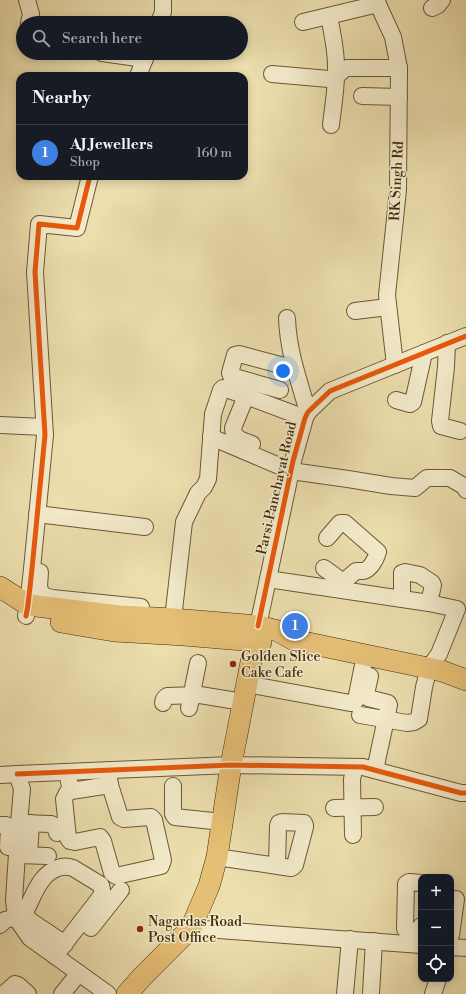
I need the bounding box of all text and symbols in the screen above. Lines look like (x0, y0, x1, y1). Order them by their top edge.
search box (16, 16, 248, 60)
icon: search (30, 27, 52, 49)
text: Search here (62, 29, 142, 48)
text: Nearby (32, 87, 91, 109)
text: AJ Jewellers (70, 135, 153, 154)
street label: RK Singh Rd (386, 141, 408, 221)
text: 1 (42, 145, 48, 161)
text: 160 m (196, 145, 232, 161)
text: Shop (70, 154, 100, 170)
your location (273, 361, 293, 381)
street label: Parsi Panchayat Road (253, 420, 301, 557)
pin: 1 (282, 611, 308, 641)
place label: Golden Slice Cake Cafe (241, 648, 321, 682)
marker: Golden Slice Cake Cafe (228, 659, 238, 669)
map controls (418, 874, 454, 982)
button: + (418, 874, 454, 910)
button: − (418, 910, 454, 946)
place label: Nagardas Road Post Office (148, 913, 242, 947)
marker: Nagardas Road Post Office (135, 924, 145, 934)
button: locate (418, 946, 454, 982)

